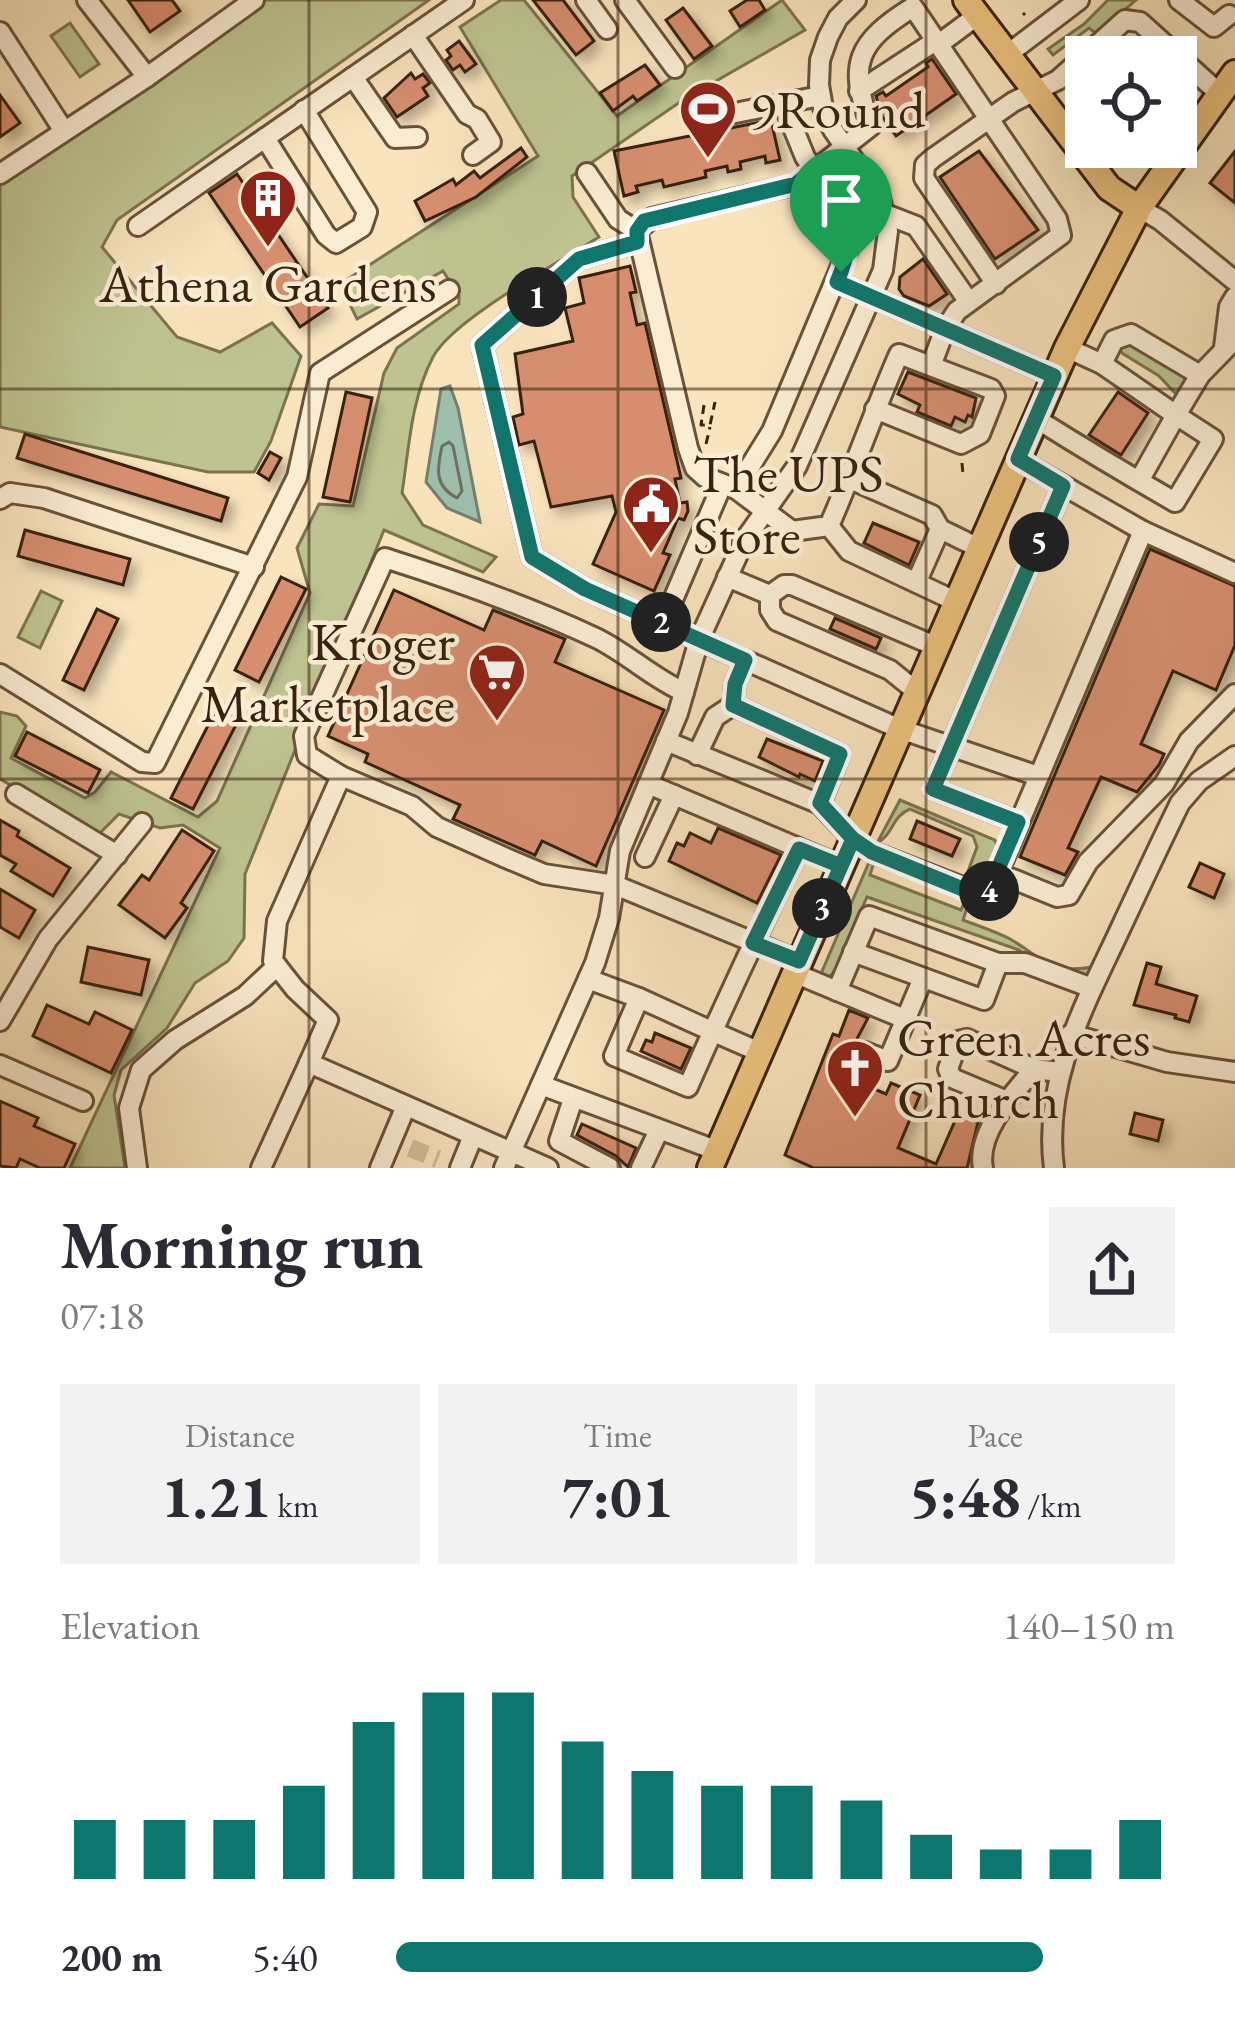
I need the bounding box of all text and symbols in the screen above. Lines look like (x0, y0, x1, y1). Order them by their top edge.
map controls (1065, 36, 1197, 168)
button: locate (1065, 36, 1197, 168)
place label: 9Round (750, 74, 926, 144)
sports icon: 9Round (677, 78, 739, 160)
pin (790, 149, 892, 272)
building icon: Athena Gardens (237, 167, 299, 249)
icon: arrive (808, 167, 874, 233)
place label: Athena Gardens (98, 248, 437, 318)
pin: 1 (507, 267, 567, 327)
text: 1 (528, 275, 546, 318)
place label: The UPS Store (693, 438, 884, 570)
public building icon: The UPS Store (620, 473, 682, 555)
pin: 5 (1009, 512, 1069, 572)
text: 5 (1030, 520, 1048, 563)
pin: 2 (631, 592, 691, 652)
text: 2 (652, 600, 670, 643)
place label: Kroger Marketplace (201, 606, 455, 738)
supermarket icon: Kroger Marketplace (466, 641, 528, 723)
pin: 4 (959, 861, 1019, 921)
text: 4 (980, 869, 998, 912)
pin: 3 (792, 878, 852, 938)
text: 3 (813, 886, 831, 929)
place label: Green Acres Church (897, 1002, 1150, 1134)
church icon: Green Acres Church (824, 1037, 886, 1119)
text: Morning run (60, 1202, 424, 1288)
button: share (1049, 1207, 1175, 1333)
text: 07:18 (60, 1290, 145, 1341)
text: Distance (185, 1414, 295, 1457)
text: Time (583, 1414, 652, 1457)
text: Pace (967, 1414, 1023, 1457)
text: 1.21 (161, 1457, 271, 1535)
text: 7:01 (561, 1457, 674, 1535)
text: 5:48 (909, 1457, 1021, 1535)
text: km (271, 1484, 319, 1527)
text: /km (1021, 1484, 1082, 1527)
text: Elevation (60, 1600, 200, 1651)
text: 140–150 m (1003, 1600, 1175, 1651)
text: 200 m (60, 1932, 163, 1983)
text: 5:40 (252, 1932, 318, 1983)

